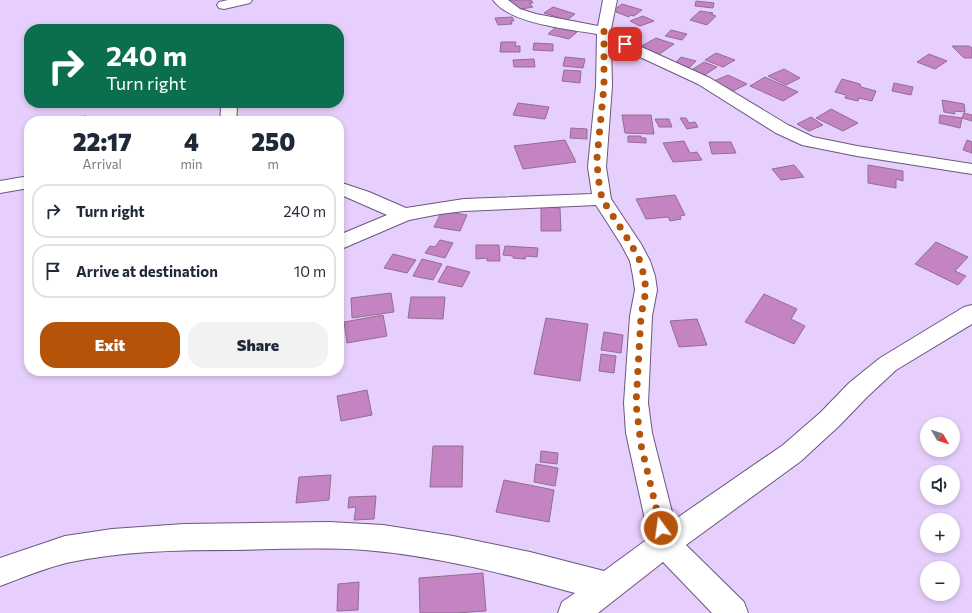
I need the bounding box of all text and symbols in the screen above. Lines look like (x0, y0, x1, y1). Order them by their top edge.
pin (608, 27, 642, 61)
icon: arrive (614, 33, 636, 55)
text: 240 m (106, 38, 187, 72)
icon: right (40, 40, 92, 92)
text: Turn right (106, 72, 186, 94)
text: 22:17 (73, 127, 132, 156)
text: 4 (184, 127, 199, 156)
text: 250 (251, 127, 295, 156)
text: Arrival (83, 156, 122, 172)
text: min (180, 156, 203, 172)
text: m (268, 156, 279, 172)
icon: right (42, 200, 64, 222)
text: Turn right (76, 202, 145, 220)
text: 240 m (283, 202, 326, 220)
icon: arrive (42, 260, 64, 282)
text: Arrive at destination (76, 262, 218, 280)
text: 10 m (294, 262, 326, 280)
button: Exit (40, 322, 180, 368)
button: Share (188, 322, 328, 368)
north arrow (920, 417, 960, 457)
map controls (920, 417, 960, 601)
button: sound (920, 465, 960, 505)
position arrow (640, 507, 682, 549)
button: + (920, 513, 960, 553)
button: − (920, 561, 960, 601)

